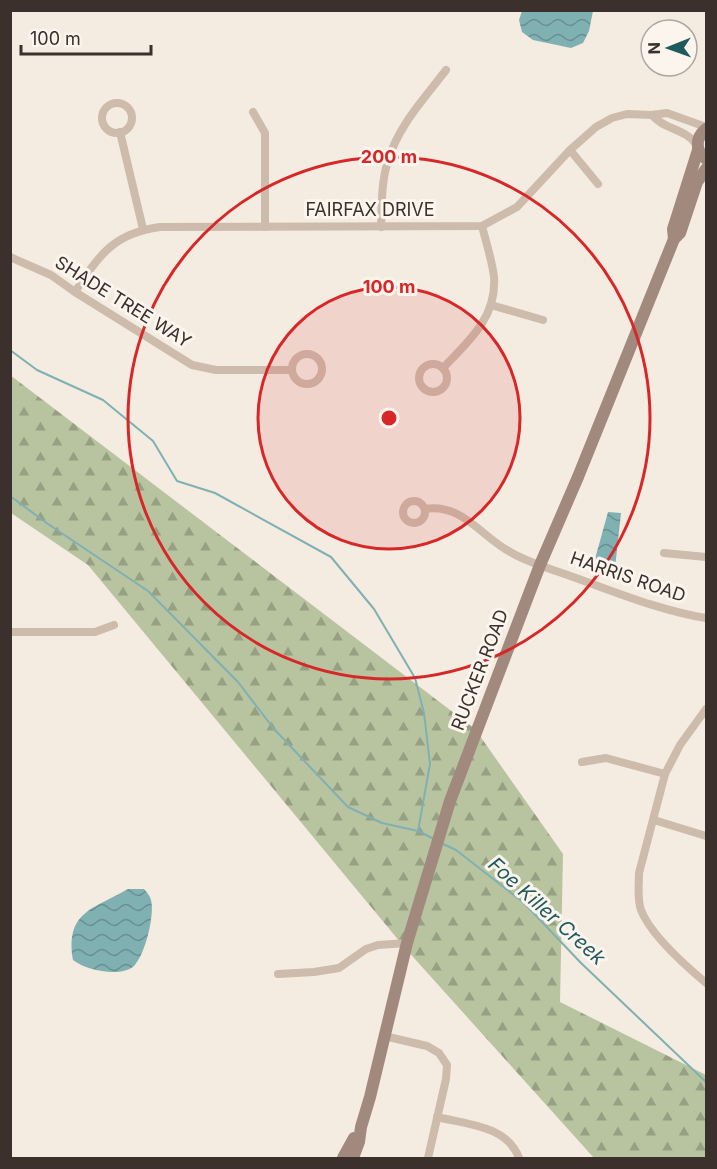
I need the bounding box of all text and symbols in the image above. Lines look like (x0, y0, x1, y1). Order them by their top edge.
scale bar (21, 18, 152, 56)
north arrow (639, 18, 699, 78)
text: 100 m (30, 28, 81, 49)
text: N (644, 42, 664, 55)
text: 200 m (361, 146, 417, 167)
street label: FAIRFAX DRIVE (305, 199, 435, 220)
street label: SHADE TREE WAY (51, 251, 195, 352)
text: 100 m (363, 276, 415, 297)
centre of rings (379, 408, 399, 428)
street label: HARRIS ROAD (568, 547, 689, 606)
street label: RUCKER ROAD (447, 606, 512, 733)
water label: Foe Killer Creek (484, 852, 611, 970)

